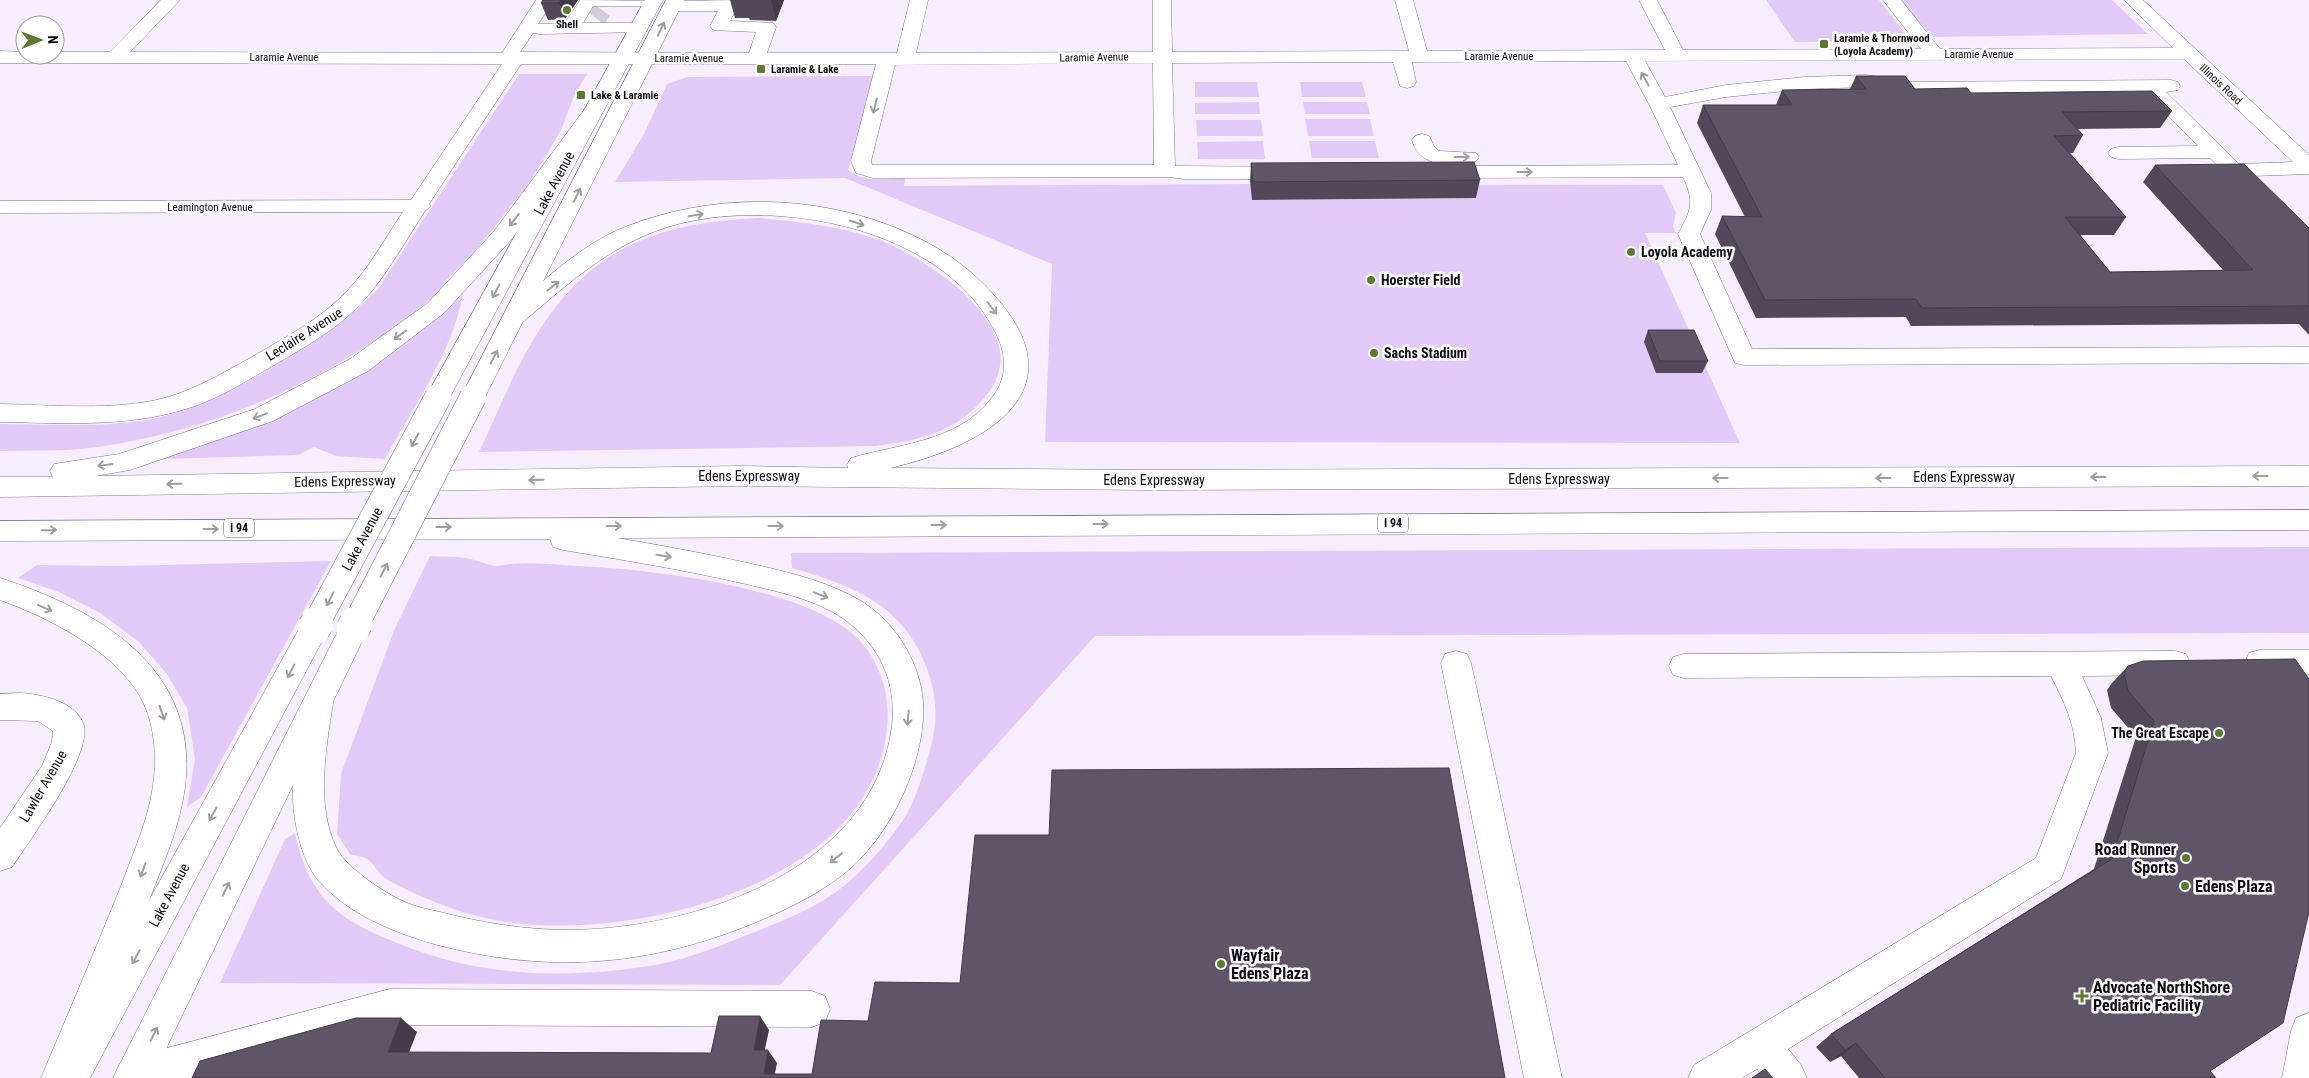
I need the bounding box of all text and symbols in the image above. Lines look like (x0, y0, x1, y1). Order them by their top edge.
marker: Shell (561, 4, 573, 16)
north arrow (15, 15, 65, 65)
place label: Shell (556, 18, 578, 31)
one-way arrow (657, 22, 666, 37)
place label: Laramie & Thornwood (Loyola Academy) (1834, 32, 1930, 58)
text: N (45, 35, 61, 44)
marker: Laramie & Thornwood (Loyola Academy) (1818, 38, 1830, 50)
street label: Laramie Avenue (1944, 48, 2014, 61)
street label: Laramie Avenue (1059, 50, 1129, 65)
street label: Laramie Avenue (1464, 50, 1534, 63)
street label: Laramie Avenue (249, 51, 319, 64)
street label: Laramie Avenue (654, 52, 724, 65)
street label: Illinois Road (2197, 61, 2245, 107)
marker: Laramie & Lake (755, 63, 767, 75)
place label: Laramie & Lake (771, 63, 839, 76)
one-way arrow (1640, 72, 1650, 87)
marker: Lake & Laramie (575, 89, 587, 101)
place label: Lake & Laramie (591, 89, 659, 102)
one-way arrow (870, 97, 879, 113)
street label: Lake Avenue (531, 148, 578, 217)
one-way arrow (1453, 152, 1469, 162)
one-way arrow (1516, 167, 1533, 177)
one-way arrow (573, 188, 582, 203)
street label: Leamington Avenue (167, 201, 253, 214)
one-way arrow (688, 209, 704, 219)
one-way arrow (509, 213, 519, 227)
one-way arrow (848, 219, 864, 229)
place label: Loyola Academy (1641, 244, 1733, 260)
marker: Loyola Academy (1625, 246, 1637, 258)
place label: Hoerster Field (1381, 272, 1461, 288)
marker: Hoerster Field (1365, 274, 1377, 286)
one-way arrow (546, 280, 559, 291)
one-way arrow (490, 283, 500, 298)
one-way arrow (987, 301, 997, 315)
street label: Leclaire Avenue (263, 304, 346, 364)
one-way arrow (394, 329, 407, 340)
place label: Sachs Stadium (1384, 345, 1467, 361)
marker: Sachs Stadium (1368, 347, 1380, 359)
one-way arrow (489, 349, 499, 364)
one-way arrow (253, 412, 268, 421)
one-way arrow (410, 433, 420, 448)
one-way arrow (98, 460, 114, 470)
street label: Edens Expressway (698, 468, 800, 484)
street label: Edens Expressway (1913, 469, 2015, 485)
street label: Edens Expressway (1508, 471, 1610, 487)
one-way arrow (2253, 471, 2269, 481)
street label: Edens Expressway (294, 472, 396, 490)
street label: Edens Expressway (1103, 472, 1205, 488)
one-way arrow (2090, 472, 2106, 482)
one-way arrow (1713, 473, 1729, 483)
one-way arrow (1875, 473, 1892, 483)
one-way arrow (528, 475, 544, 485)
one-way arrow (167, 479, 183, 489)
street label: Lake Avenue (339, 504, 386, 573)
road number: I 94 (1378, 514, 1408, 532)
road number: I 94 (224, 518, 254, 538)
one-way arrow (1092, 519, 1109, 529)
one-way arrow (930, 520, 946, 530)
one-way arrow (605, 521, 621, 531)
one-way arrow (768, 521, 784, 531)
one-way arrow (435, 522, 451, 532)
one-way arrow (203, 524, 219, 533)
one-way arrow (40, 525, 56, 534)
one-way arrow (656, 551, 672, 561)
one-way arrow (380, 563, 389, 578)
one-way arrow (324, 591, 334, 605)
one-way arrow (813, 591, 829, 600)
one-way arrow (37, 604, 52, 613)
one-way arrow (285, 663, 295, 678)
one-way arrow (158, 705, 167, 720)
one-way arrow (903, 709, 913, 725)
place label: The Great Escape (2111, 725, 2209, 741)
marker: The Great Escape (2213, 727, 2225, 739)
street label: Lawler Avenue (16, 747, 70, 825)
one-way arrow (208, 806, 217, 821)
place label: Road Runner Sports (2095, 840, 2176, 877)
marker: Road Runner Sports (2180, 852, 2192, 864)
one-way arrow (830, 853, 843, 864)
street label: Lake Avenue (146, 860, 193, 929)
one-way arrow (138, 862, 147, 877)
place label: Edens Plaza (2195, 877, 2273, 896)
marker: Edens Plaza (2179, 880, 2191, 892)
one-way arrow (222, 882, 231, 897)
place label: Wayfair Edens Plaza (1231, 946, 1309, 983)
one-way arrow (130, 949, 140, 963)
marker: Wayfair Edens Plaza (1215, 958, 1227, 970)
place label: Advocate NorthShore Pediatric Facility (2093, 978, 2231, 1015)
marker: Advocate NorthShore Pediatric Facility (2075, 989, 2089, 1003)
one-way arrow (150, 1027, 159, 1042)

